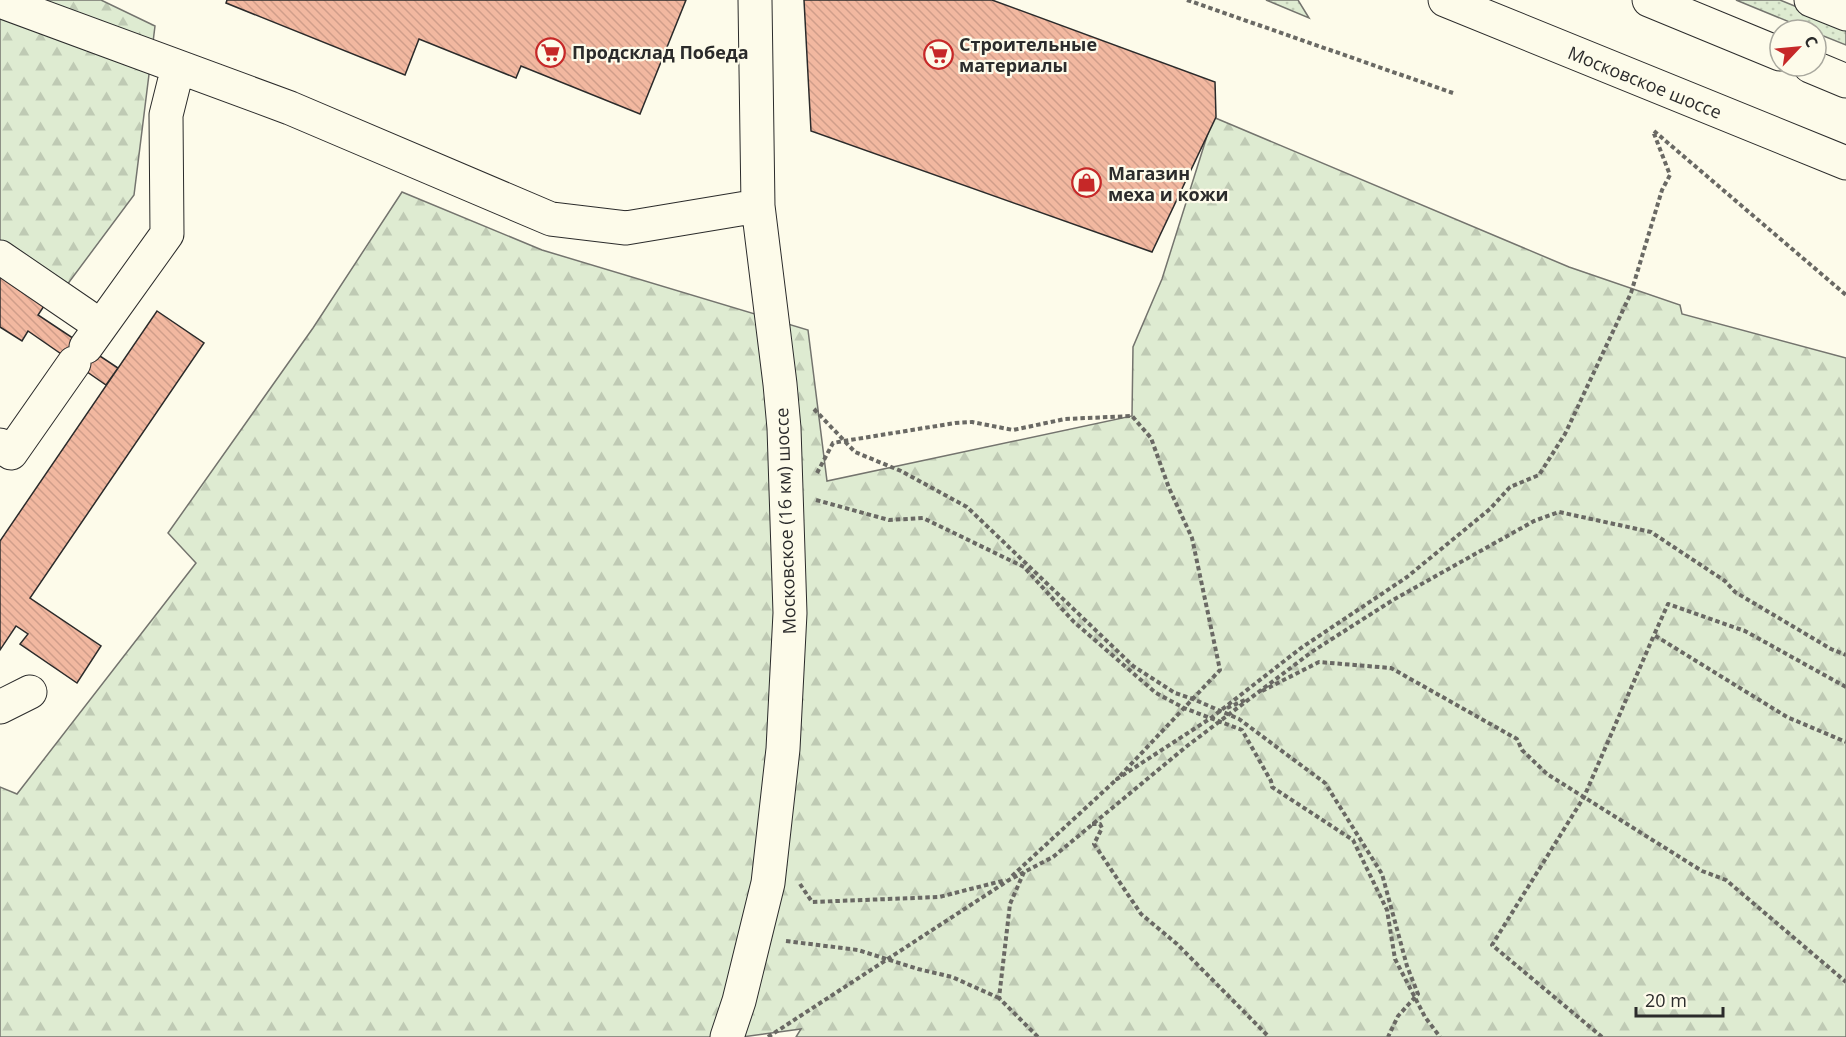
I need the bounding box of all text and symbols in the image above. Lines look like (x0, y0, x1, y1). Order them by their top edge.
north arrow (1768, 18, 1828, 78)
place label: Строительные материалы (959, 32, 1097, 77)
text: С (1799, 32, 1824, 51)
supermarket icon: Продсклад Победа (535, 36, 567, 68)
supermarket icon: Строительные материалы (922, 38, 954, 70)
place label: Продсклад Победа (572, 40, 749, 64)
street label: Московское шоссе (1565, 40, 1725, 124)
place label: Магазин меха и кожи (1108, 161, 1228, 206)
shop icon: Магазин меха и кожи (1071, 167, 1103, 199)
street label: Московское (16 км) шоссе (769, 407, 801, 635)
scale bar (1636, 980, 1723, 1018)
text: 20 m (1645, 988, 1687, 1012)

